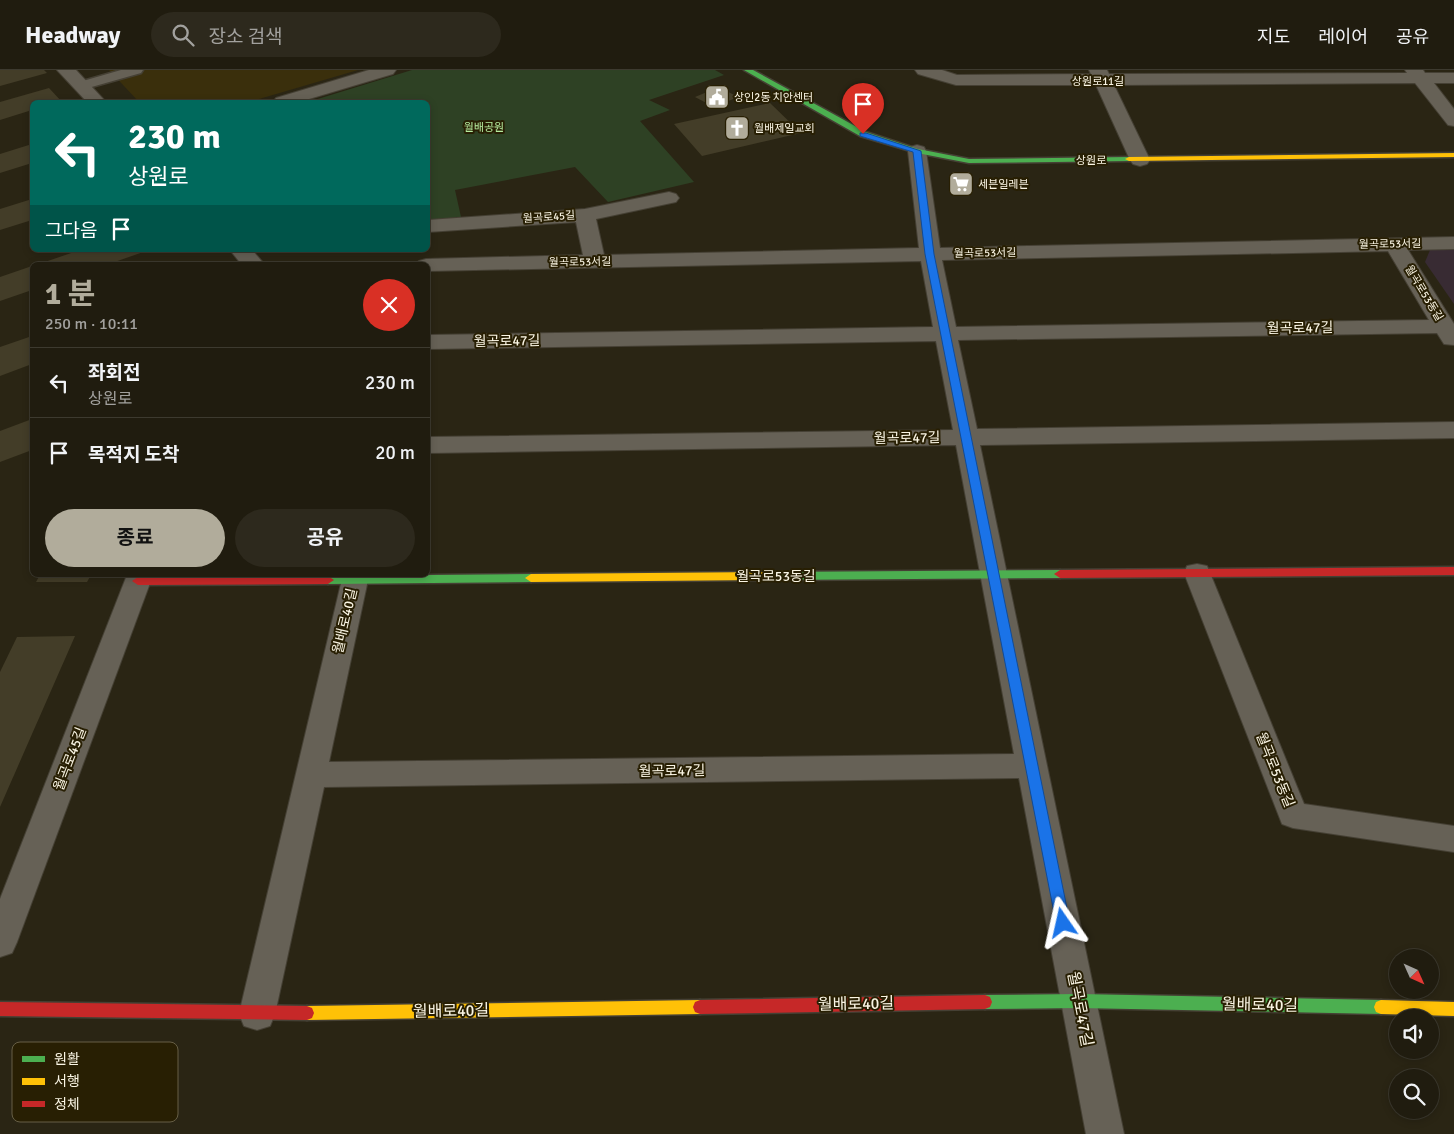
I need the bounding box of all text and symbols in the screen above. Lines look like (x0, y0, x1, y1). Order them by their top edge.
search box (151, 12, 501, 57)
text: Headway (25, 20, 121, 50)
icon: search (169, 21, 197, 49)
text: 장소 검색 (209, 25, 283, 49)
text: 지도 (1257, 26, 1290, 48)
text: 레이어 (1318, 26, 1368, 48)
text: 공유 (1396, 26, 1429, 48)
street label: 상원로11길 (1072, 75, 1124, 88)
pin (842, 83, 884, 134)
public building icon: 상인2동 치안센터 (704, 84, 730, 110)
icon: arrive (849, 90, 877, 118)
place label: 상인2동 치안센터 (734, 91, 813, 104)
text: 230 m (128, 115, 221, 158)
church icon: 월배제일교회 (724, 115, 750, 141)
icon: left (45, 120, 110, 185)
park label: 월배공원 (464, 121, 504, 134)
place label: 월배제일교회 (754, 122, 815, 135)
street label: 상원로 (1076, 154, 1106, 167)
text: 상원로 (128, 163, 189, 190)
supermarket icon: 세븐일레븐 (948, 171, 974, 197)
place label: 세븐일레븐 (978, 178, 1029, 191)
street label: 월곡로45길 (522, 209, 576, 225)
icon: arrive (107, 215, 135, 243)
text: 그다음 (45, 219, 97, 243)
street label: 월곡로53서길 (1359, 237, 1421, 251)
street label: 월곡로53서길 (954, 246, 1016, 260)
street label: 월곡로53서길 (549, 255, 611, 269)
street label: 월곡로53동길 (1402, 263, 1446, 323)
text: 1 분 (45, 276, 95, 313)
button: close (363, 279, 415, 331)
text: 250 m · 10:11 (45, 314, 138, 334)
street label: 월곡로47길 (1267, 319, 1333, 337)
street label: 월곡로47길 (474, 332, 540, 350)
text: 좌회전 (88, 361, 140, 385)
icon: left (45, 369, 73, 397)
text: 230 m (365, 371, 415, 395)
text: 상원로 (88, 389, 132, 409)
street label: 월곡로47길 (874, 429, 940, 447)
icon: arrive (45, 439, 73, 467)
text: 20 m (375, 441, 415, 465)
text: 목적지 도착 (88, 443, 180, 467)
button: 종료 (45, 509, 225, 567)
button: 공유 (235, 509, 415, 567)
street label: 월곡로53동길 (736, 568, 816, 585)
street label: 월배로40길 (329, 587, 361, 655)
street label: 월곡로45길 (50, 725, 90, 793)
street label: 월곡로53동길 (1252, 730, 1298, 810)
street label: 월곡로47길 (639, 762, 705, 780)
position arrow (1036, 896, 1088, 948)
north arrow (1389, 949, 1439, 999)
map controls (1389, 949, 1439, 1119)
street label: 월곡로47길 (1063, 970, 1097, 1048)
street label: 월배로40길 (818, 993, 894, 1015)
street label: 월배로40길 (1222, 994, 1298, 1016)
street label: 월배로40길 (413, 1000, 489, 1022)
button: sound (1389, 1009, 1439, 1059)
legend (12, 1042, 178, 1122)
text: 원활 (54, 1051, 80, 1068)
button: search (1389, 1069, 1439, 1119)
text: 서행 (54, 1073, 80, 1090)
text: 정체 (54, 1096, 80, 1113)

